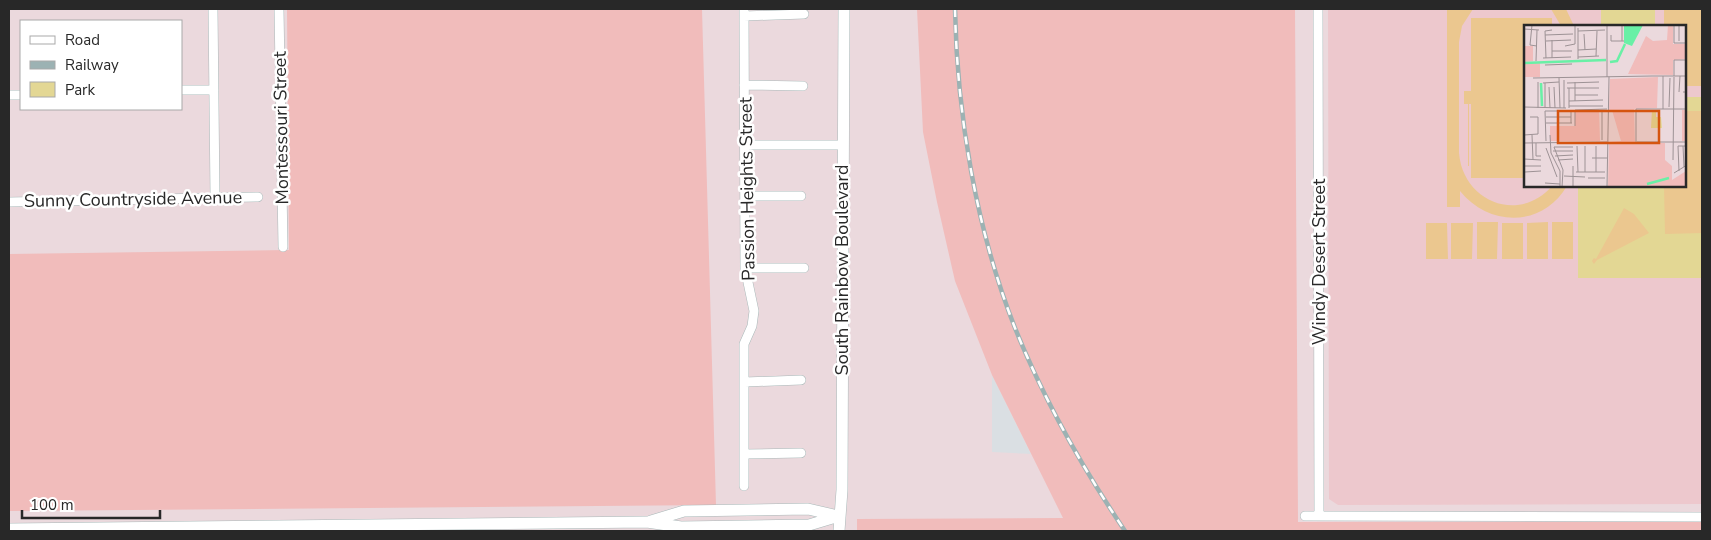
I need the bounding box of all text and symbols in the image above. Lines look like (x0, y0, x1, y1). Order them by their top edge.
legend (20, 20, 182, 110)
inset map (1524, 25, 1686, 188)
text: Road (65, 30, 100, 50)
street label: Montessouri Street (268, 51, 294, 205)
text: Railway (65, 55, 119, 75)
text: Park (65, 80, 95, 100)
street label: Passion Heights Street (733, 96, 761, 281)
street label: South Rainbow Boulevard (830, 165, 854, 375)
street label: Windy Desert Street (1307, 178, 1331, 345)
street label: Sunny Countryside Avenue (24, 185, 242, 213)
scale bar (22, 488, 160, 520)
text: 100 m (30, 495, 74, 515)

